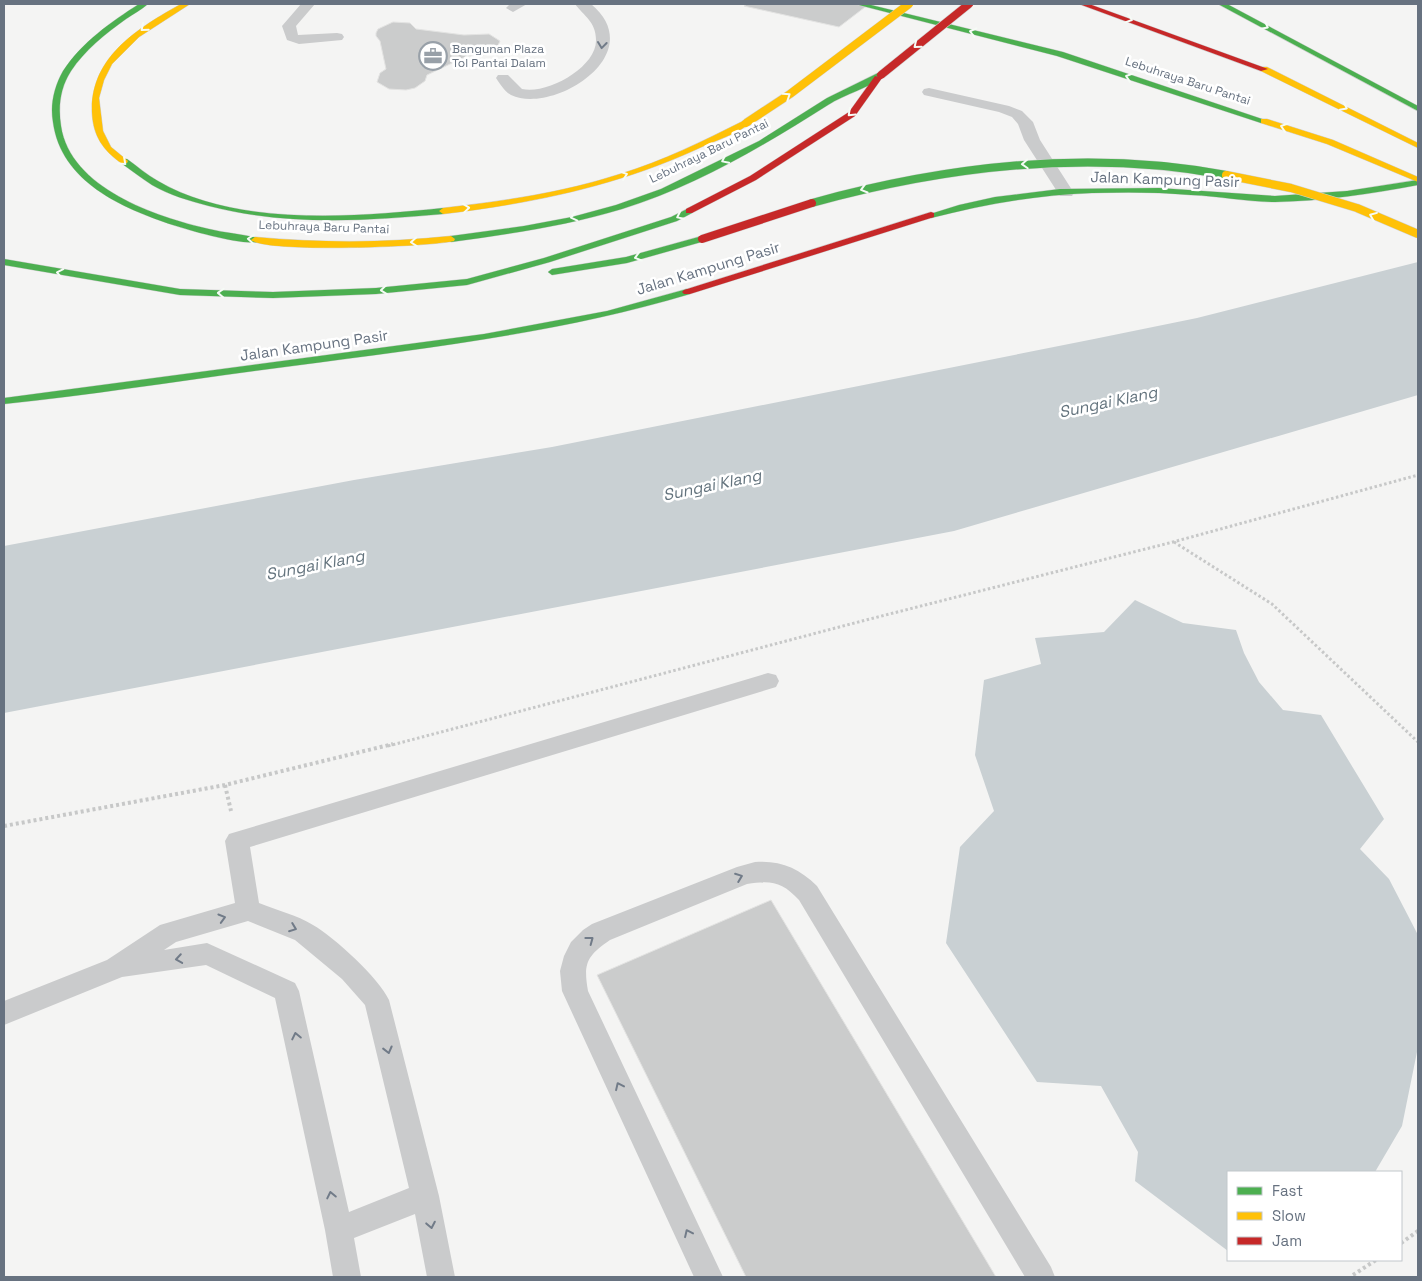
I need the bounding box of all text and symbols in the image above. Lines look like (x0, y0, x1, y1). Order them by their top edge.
one-way arrow (1124, 13, 1133, 23)
one-way arrow (1260, 20, 1269, 30)
one-way arrow (141, 23, 150, 31)
one-way arrow (970, 28, 978, 38)
one-way arrow (914, 40, 923, 49)
office icon: Bangunan Plaza Tol Pantai Dalam (418, 41, 448, 71)
place label: Bangunan Plaza Tol Pantai Dalam (452, 41, 546, 71)
one-way arrow (597, 41, 608, 49)
street label: Lebuhraya Baru Pantai (1123, 53, 1253, 109)
one-way arrow (1126, 72, 1134, 82)
one-way arrow (781, 93, 790, 102)
one-way arrow (1339, 101, 1348, 111)
one-way arrow (847, 107, 856, 116)
street label: Lebuhraya Baru Pantai (647, 115, 771, 187)
one-way arrow (1280, 122, 1289, 132)
one-way arrow (722, 154, 731, 164)
one-way arrow (118, 156, 127, 165)
one-way arrow (1020, 159, 1028, 170)
street label: Jalan Kampung Pasir (1090, 167, 1240, 191)
one-way arrow (619, 171, 628, 181)
one-way arrow (861, 183, 869, 193)
one-way arrow (462, 203, 470, 214)
one-way arrow (676, 209, 685, 220)
one-way arrow (570, 211, 578, 222)
one-way arrow (1369, 211, 1378, 222)
street label: Lebuhraya Baru Pantai (258, 217, 390, 237)
one-way arrow (247, 234, 255, 245)
one-way arrow (409, 237, 417, 248)
street label: Jalan Kampung Pasir (634, 237, 783, 299)
one-way arrow (635, 251, 643, 261)
one-way arrow (56, 268, 65, 279)
one-way arrow (379, 284, 387, 295)
one-way arrow (217, 288, 225, 299)
street label: Jalan Kampung Pasir (239, 325, 390, 365)
water label: Sungai Klang (1057, 381, 1160, 423)
water label: Sungai Klang (661, 464, 764, 506)
water label: Sungai Klang (264, 545, 367, 585)
one-way arrow (734, 873, 743, 883)
one-way arrow (218, 913, 226, 923)
one-way arrow (288, 922, 297, 932)
one-way arrow (584, 937, 594, 946)
one-way arrow (174, 953, 183, 963)
one-way arrow (291, 1032, 302, 1041)
one-way arrow (383, 1046, 393, 1054)
one-way arrow (615, 1082, 625, 1091)
legend (1227, 1171, 1402, 1261)
text: Fast (1272, 1181, 1303, 1200)
one-way arrow (326, 1191, 337, 1199)
text: Slow (1272, 1206, 1306, 1225)
one-way arrow (425, 1221, 436, 1230)
one-way arrow (684, 1229, 694, 1238)
text: Jam (1272, 1231, 1302, 1250)

